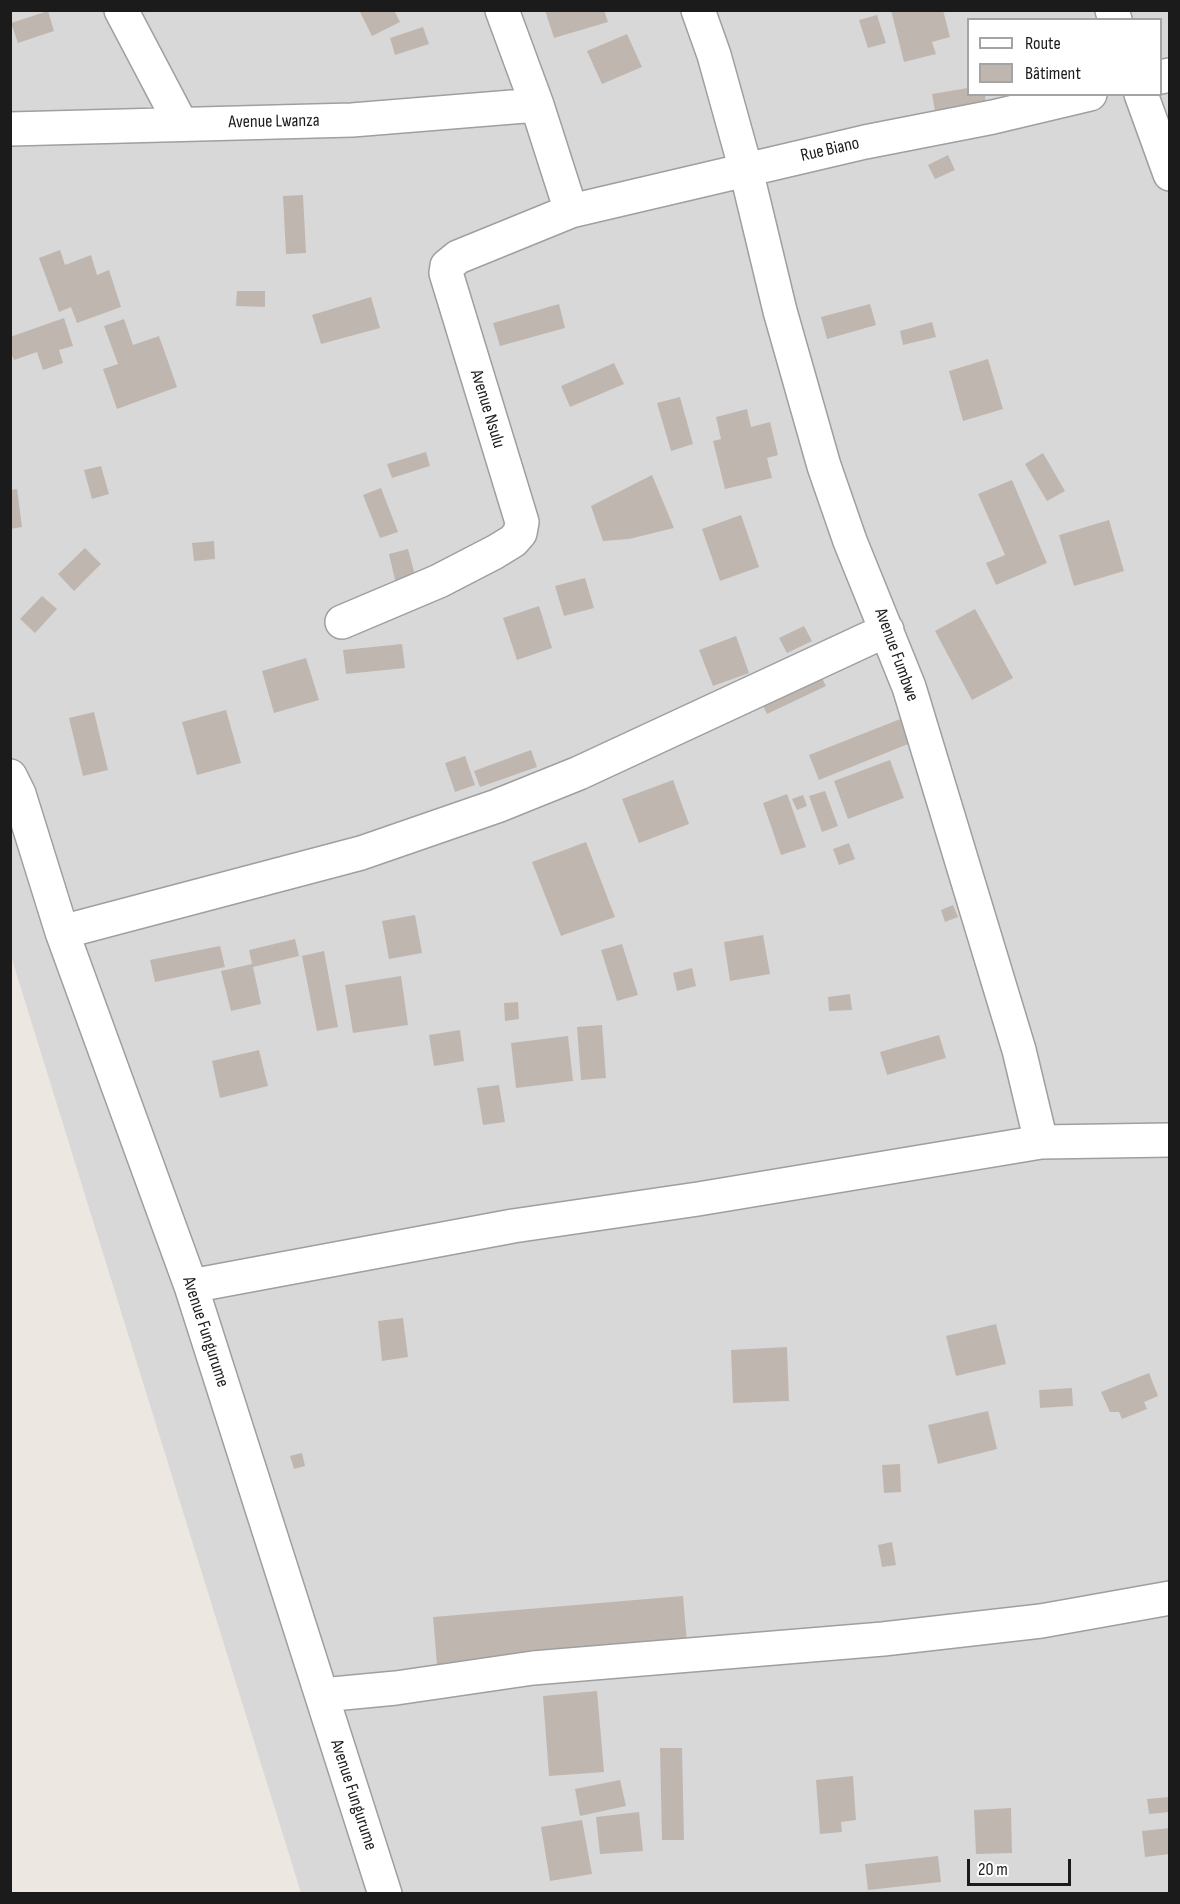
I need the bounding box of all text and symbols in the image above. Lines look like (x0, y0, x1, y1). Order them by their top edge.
legend (967, 18, 1162, 96)
text: Route (1025, 33, 1061, 54)
text: Bâtiment (1025, 63, 1081, 84)
street label: Avenue Lwanza (228, 110, 320, 134)
street label: Rue Biano (799, 133, 861, 167)
street label: Avenue Nsulu (465, 367, 509, 451)
street label: Avenue Fumbwe (869, 606, 923, 704)
street label: Avenue Fungurume (177, 1274, 233, 1390)
street label: Avenue Fungurume (325, 1737, 381, 1853)
scale bar (970, 1847, 1074, 1885)
text: 20 m (978, 1859, 1008, 1880)

